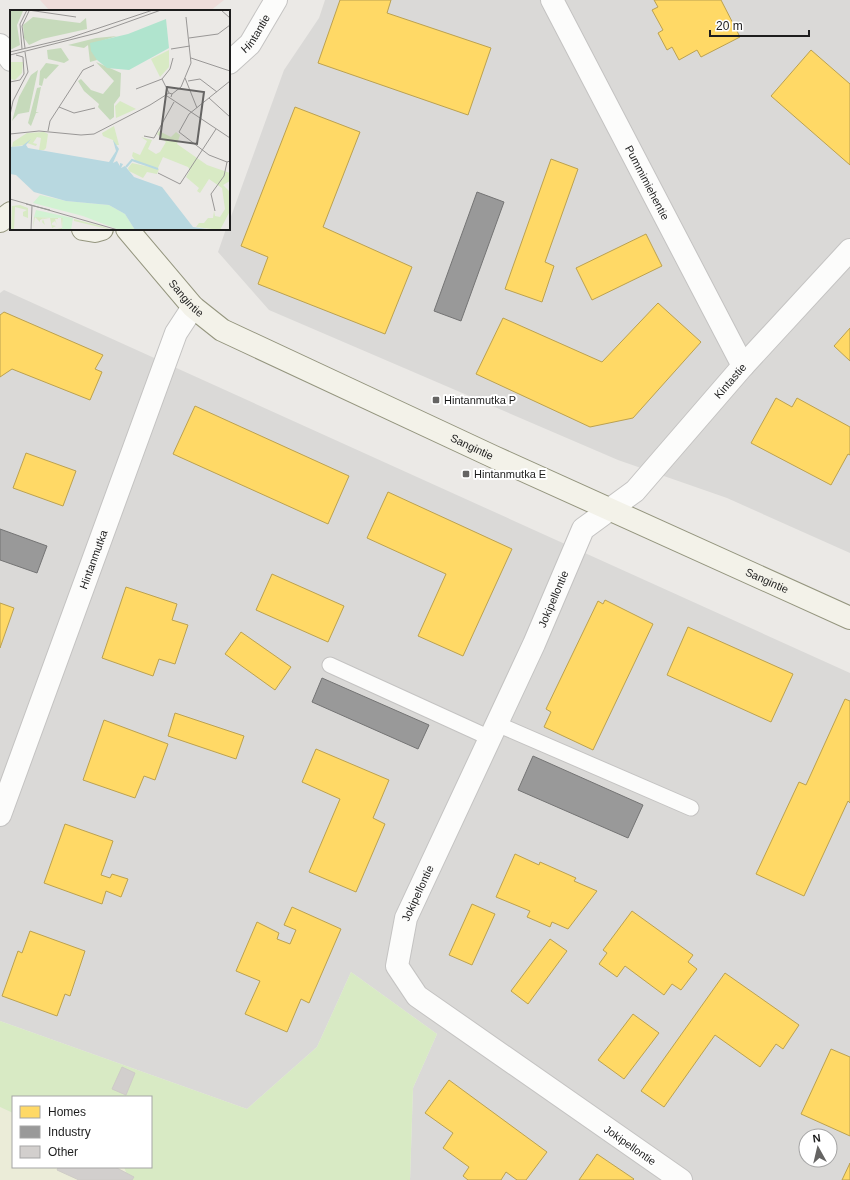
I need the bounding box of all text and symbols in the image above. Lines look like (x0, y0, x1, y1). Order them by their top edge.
inset map (10, 10, 230, 230)
street label: Hintantie (239, 12, 272, 55)
scale bar (710, 12, 809, 38)
text: 20 m (716, 19, 743, 33)
street label: Pummimiehentie (623, 143, 672, 222)
street label: Sangintie (166, 277, 206, 319)
street label: Kintastie (712, 361, 748, 401)
place label: Hintanmutka P (444, 394, 516, 406)
marker: Hintanmutka P (431, 395, 441, 405)
street label: Sangintie (449, 432, 495, 462)
place label: Hintanmutka E (474, 468, 546, 480)
marker: Hintanmutka E (461, 469, 471, 479)
street label: Hintanmutka (77, 528, 110, 591)
street label: Sangintie (744, 566, 790, 595)
street label: Jokipellontie (536, 569, 571, 629)
street label: Jokipellontie (400, 863, 436, 922)
legend (12, 1096, 152, 1168)
text: Homes (48, 1105, 86, 1119)
street label: Jokipellontie (602, 1123, 658, 1167)
text: Industry (48, 1125, 91, 1139)
north arrow (798, 1128, 838, 1168)
text: N (812, 1132, 821, 1145)
text: Other (48, 1145, 78, 1159)

